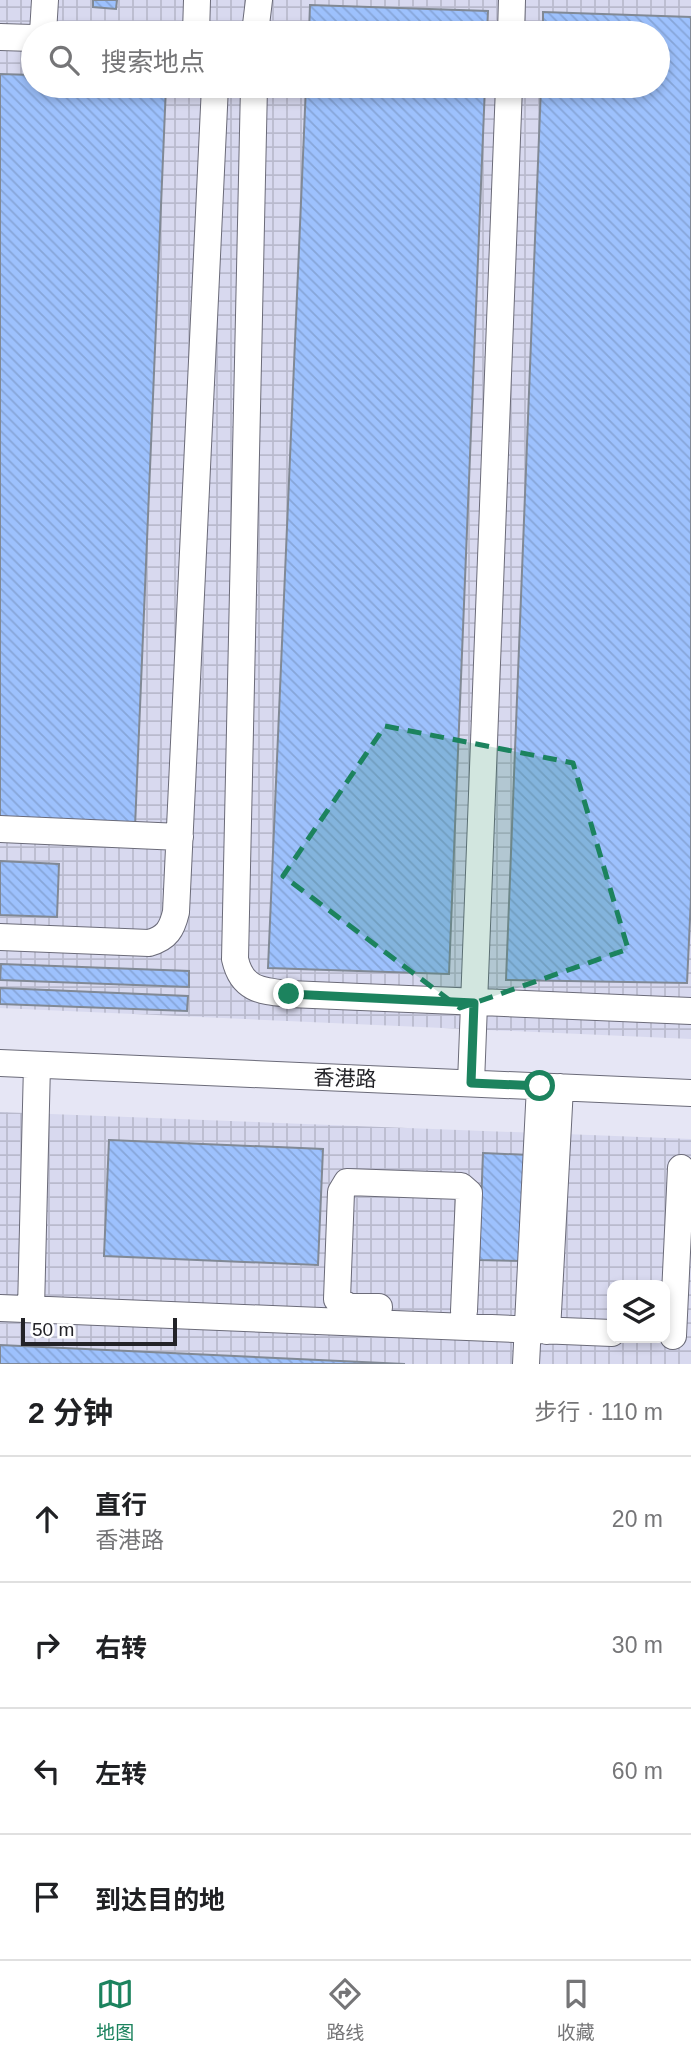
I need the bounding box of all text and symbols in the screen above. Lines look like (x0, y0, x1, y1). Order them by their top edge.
search box (21, 21, 670, 98)
icon: search (45, 41, 83, 79)
text: 搜索地点 (101, 47, 205, 77)
route end (273, 978, 304, 1009)
street label: 香港路 (313, 1065, 377, 1091)
route start (524, 1070, 555, 1101)
map controls (607, 1280, 670, 1343)
button: layers (607, 1280, 670, 1343)
scale bar (21, 1315, 177, 1347)
text: 50 m (32, 1319, 74, 1340)
text: 2 分钟 (28, 1396, 113, 1429)
text: 步行 · 110 m (534, 1399, 663, 1425)
text: 直行 (95, 1490, 147, 1520)
icon: ahead (28, 1500, 66, 1538)
text: 20 m (612, 1506, 663, 1532)
text: 香港路 (95, 1527, 164, 1553)
icon: right (28, 1626, 66, 1664)
text: 30 m (612, 1632, 663, 1658)
text: 右转 (95, 1633, 147, 1663)
icon: left (28, 1752, 66, 1790)
text: 60 m (612, 1758, 663, 1784)
text: 左转 (95, 1759, 147, 1789)
icon: arrive (28, 1878, 66, 1916)
text: 到达目的地 (95, 1885, 225, 1915)
tab: 地图 (96, 1975, 134, 2044)
tab: 路线 (326, 1975, 365, 2044)
tab: 收藏 (557, 1975, 595, 2044)

